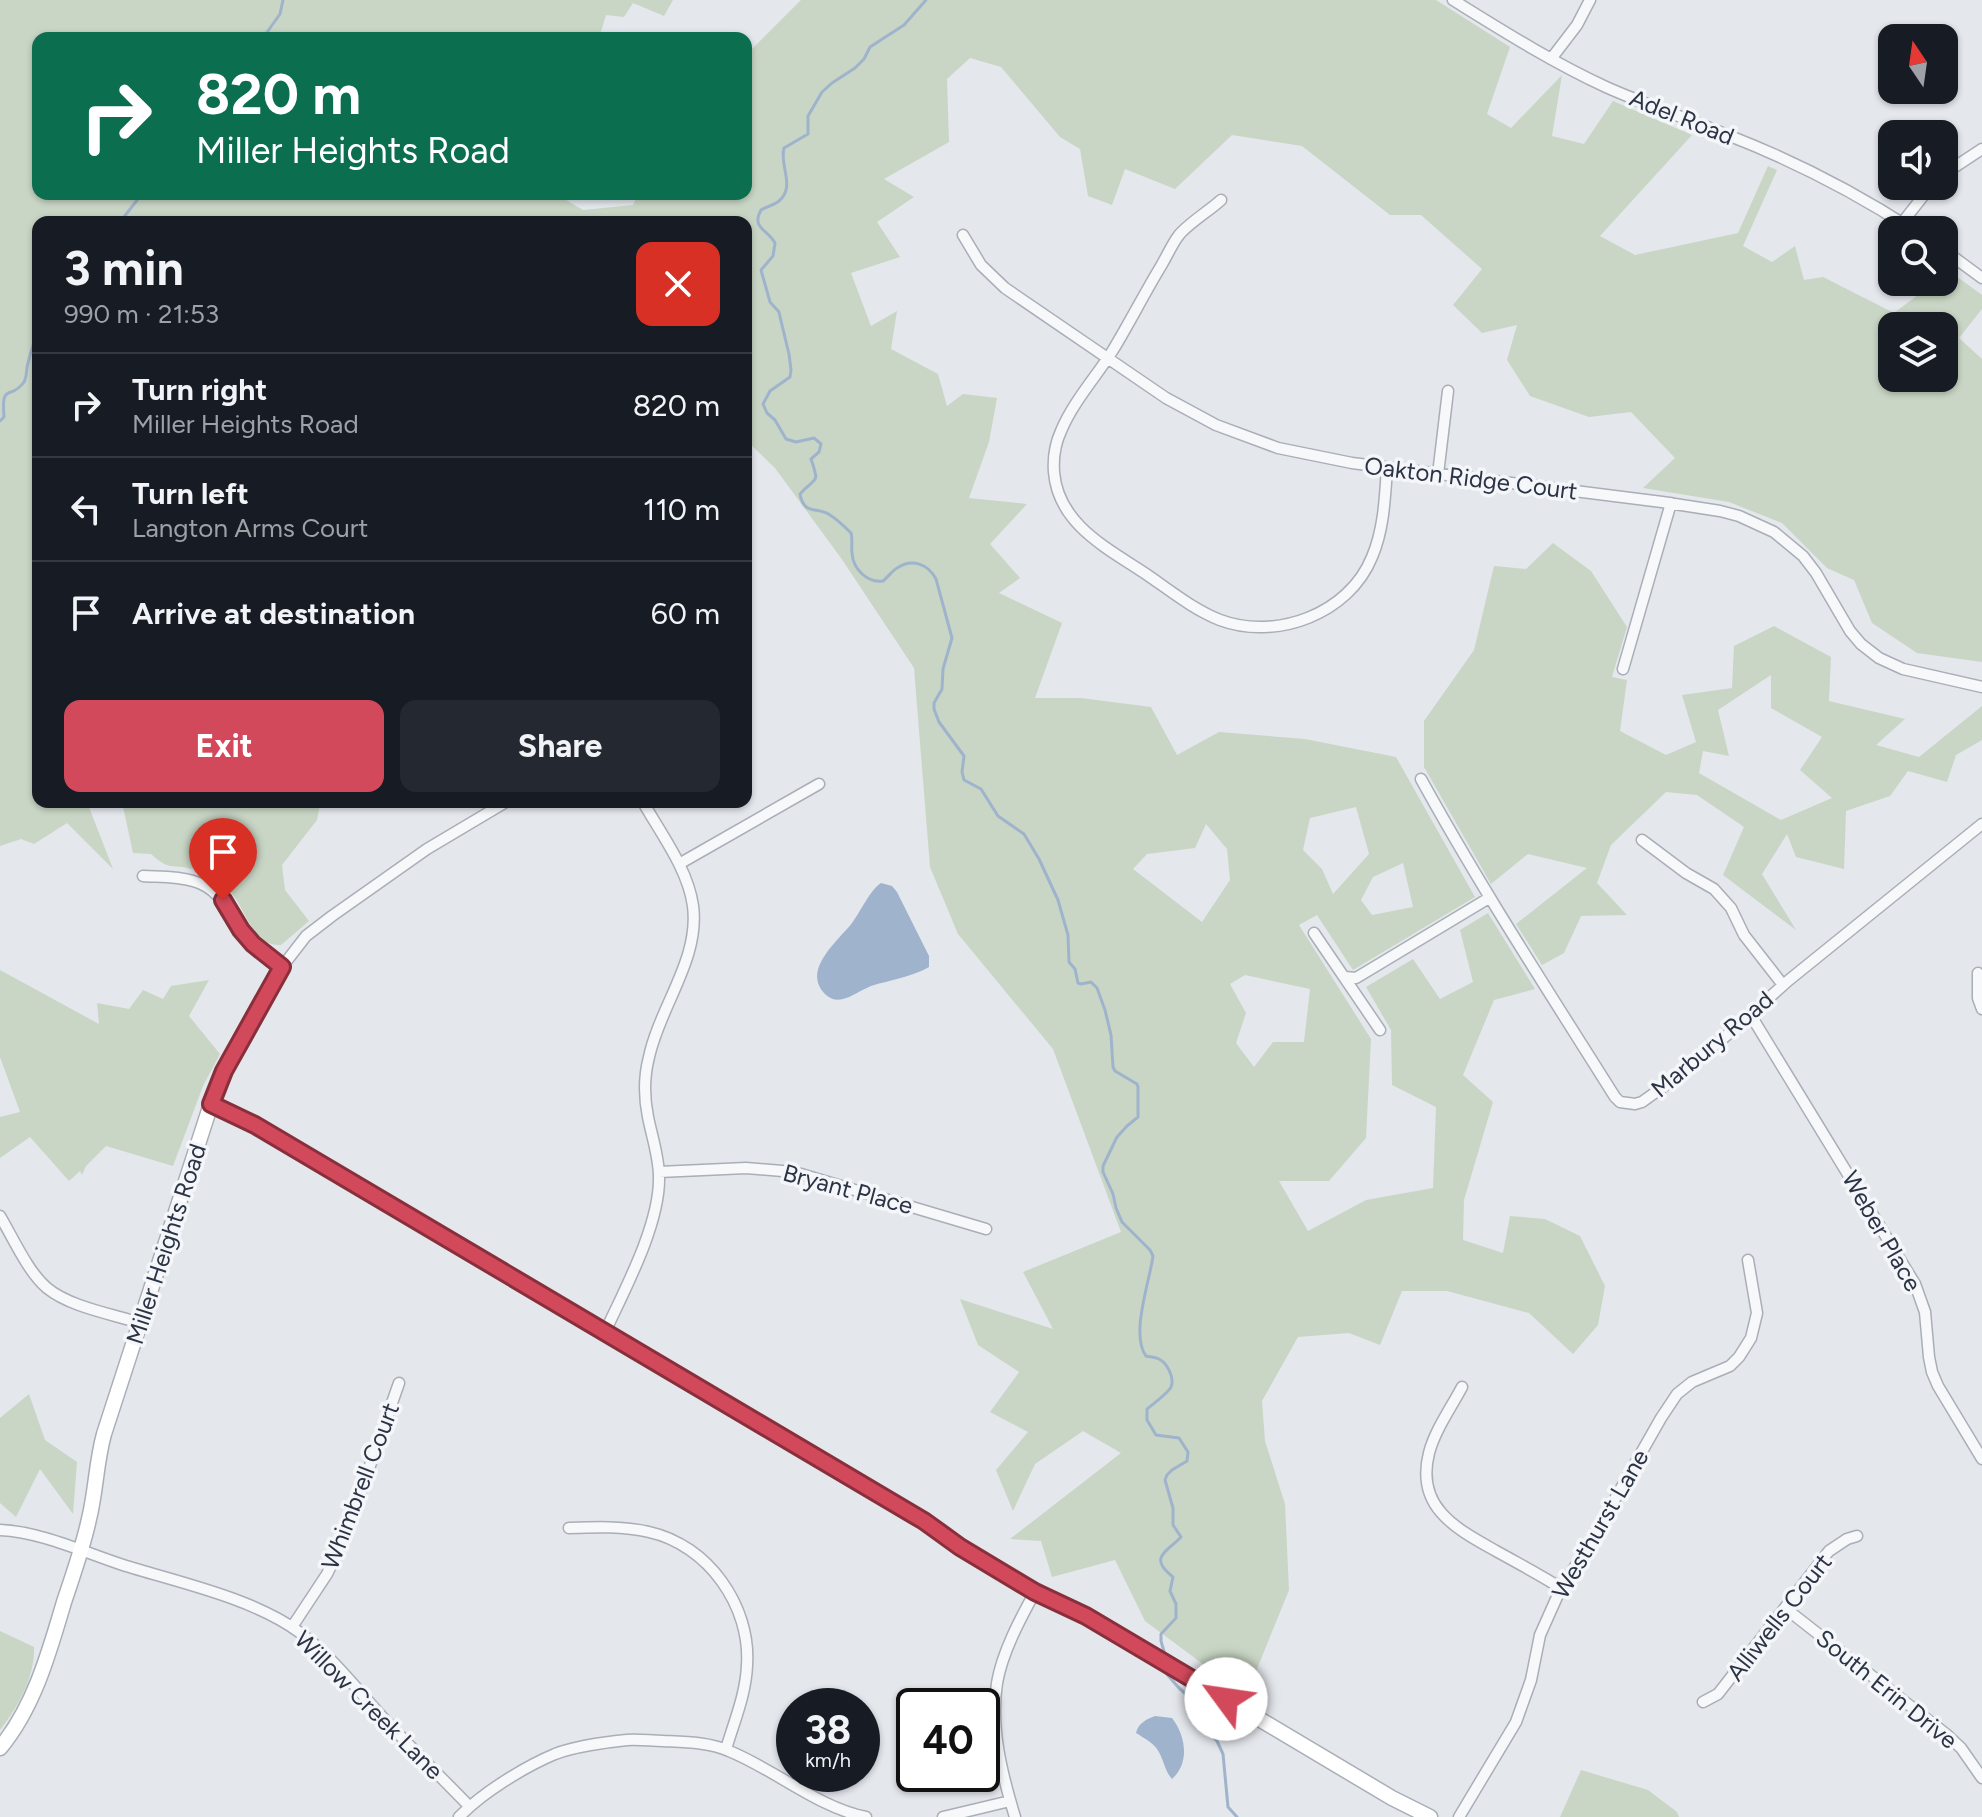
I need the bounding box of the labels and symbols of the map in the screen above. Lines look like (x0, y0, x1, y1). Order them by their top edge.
north arrow (1878, 24, 1958, 104)
street label: Adel Road (1626, 83, 1738, 151)
street label: Oakton Ridge Court (1363, 451, 1579, 505)
pin (189, 818, 257, 900)
street label: Marbury Road (1645, 985, 1779, 1103)
street label: Miller Heights Road (120, 1140, 212, 1348)
street label: Bryant Place (780, 1158, 916, 1220)
street label: Weber Place (1836, 1166, 1928, 1296)
street label: Whimbrell Court (315, 1399, 405, 1573)
street label: Westhurst Lane (1546, 1444, 1654, 1604)
street label: Alliwells Court (1720, 1548, 1838, 1686)
street label: South Erin Drive (1811, 1623, 1963, 1755)
street label: Willow Creek Lane (289, 1625, 449, 1785)
position arrow (1184, 1657, 1268, 1741)
speed limit sign: 40 (896, 1688, 1000, 1792)

